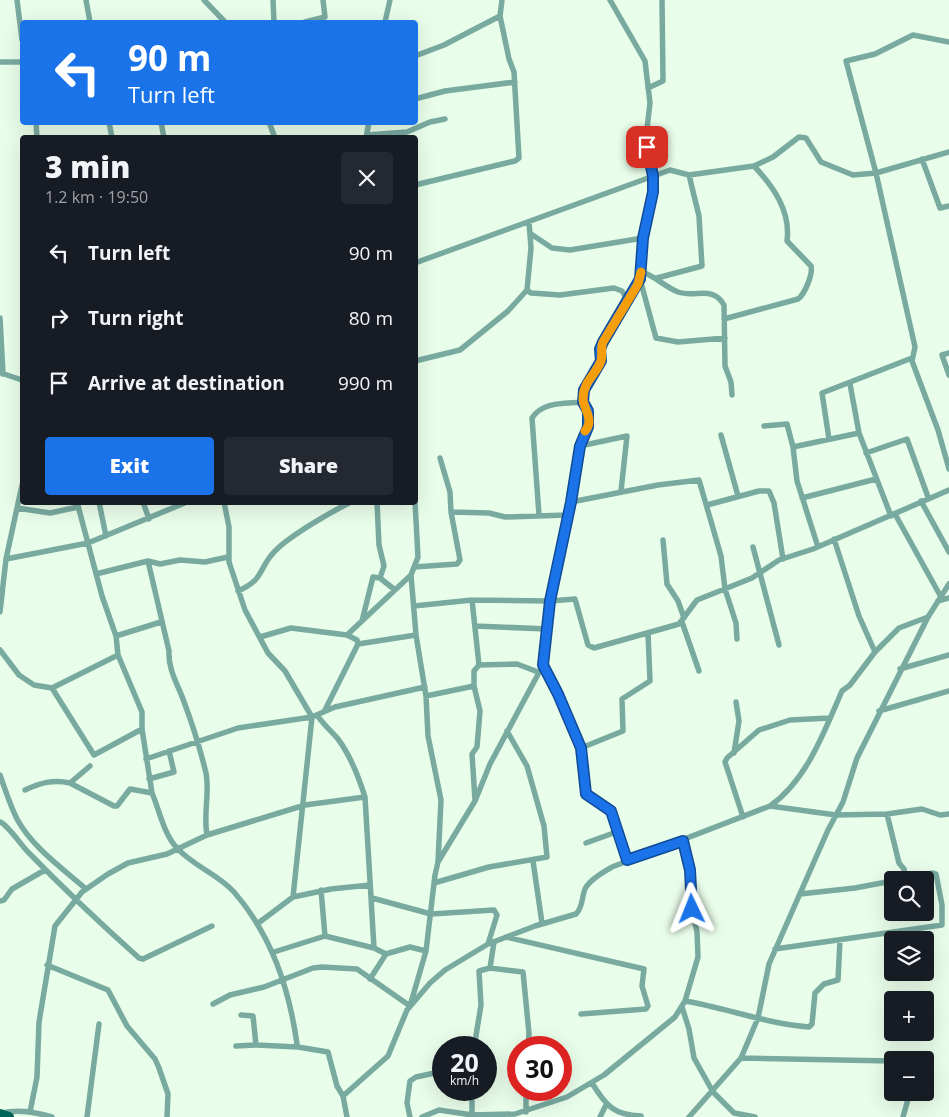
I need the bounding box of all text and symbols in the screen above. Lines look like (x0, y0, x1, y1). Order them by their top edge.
text: 90 m (128, 34, 211, 81)
icon: left (45, 40, 110, 105)
text: Turn left (128, 79, 215, 109)
pin (626, 126, 668, 168)
icon: arrive (633, 133, 661, 161)
text: 3 min (45, 146, 130, 187)
button: close (341, 152, 393, 204)
text: 1.2 km · 19:50 (45, 186, 148, 208)
icon: left (45, 239, 73, 267)
text: Turn left (88, 240, 170, 266)
text: 90 m (349, 240, 393, 266)
icon: right (45, 304, 73, 332)
text: Turn right (88, 305, 183, 331)
text: 80 m (349, 305, 393, 331)
icon: arrive (45, 369, 73, 397)
text: Arrive at destination (88, 370, 285, 396)
text: 990 m (338, 370, 393, 396)
button: Exit (45, 437, 214, 495)
button: Share (224, 437, 393, 495)
map controls (884, 871, 934, 1101)
button: search (884, 871, 934, 921)
position arrow (665, 882, 717, 934)
button: layers (884, 931, 934, 981)
button: + (884, 991, 934, 1041)
speed limit sign: 30 (507, 1036, 572, 1101)
text: 20 (450, 1045, 479, 1079)
button: − (884, 1051, 934, 1101)
text: km/h (450, 1072, 479, 1089)

